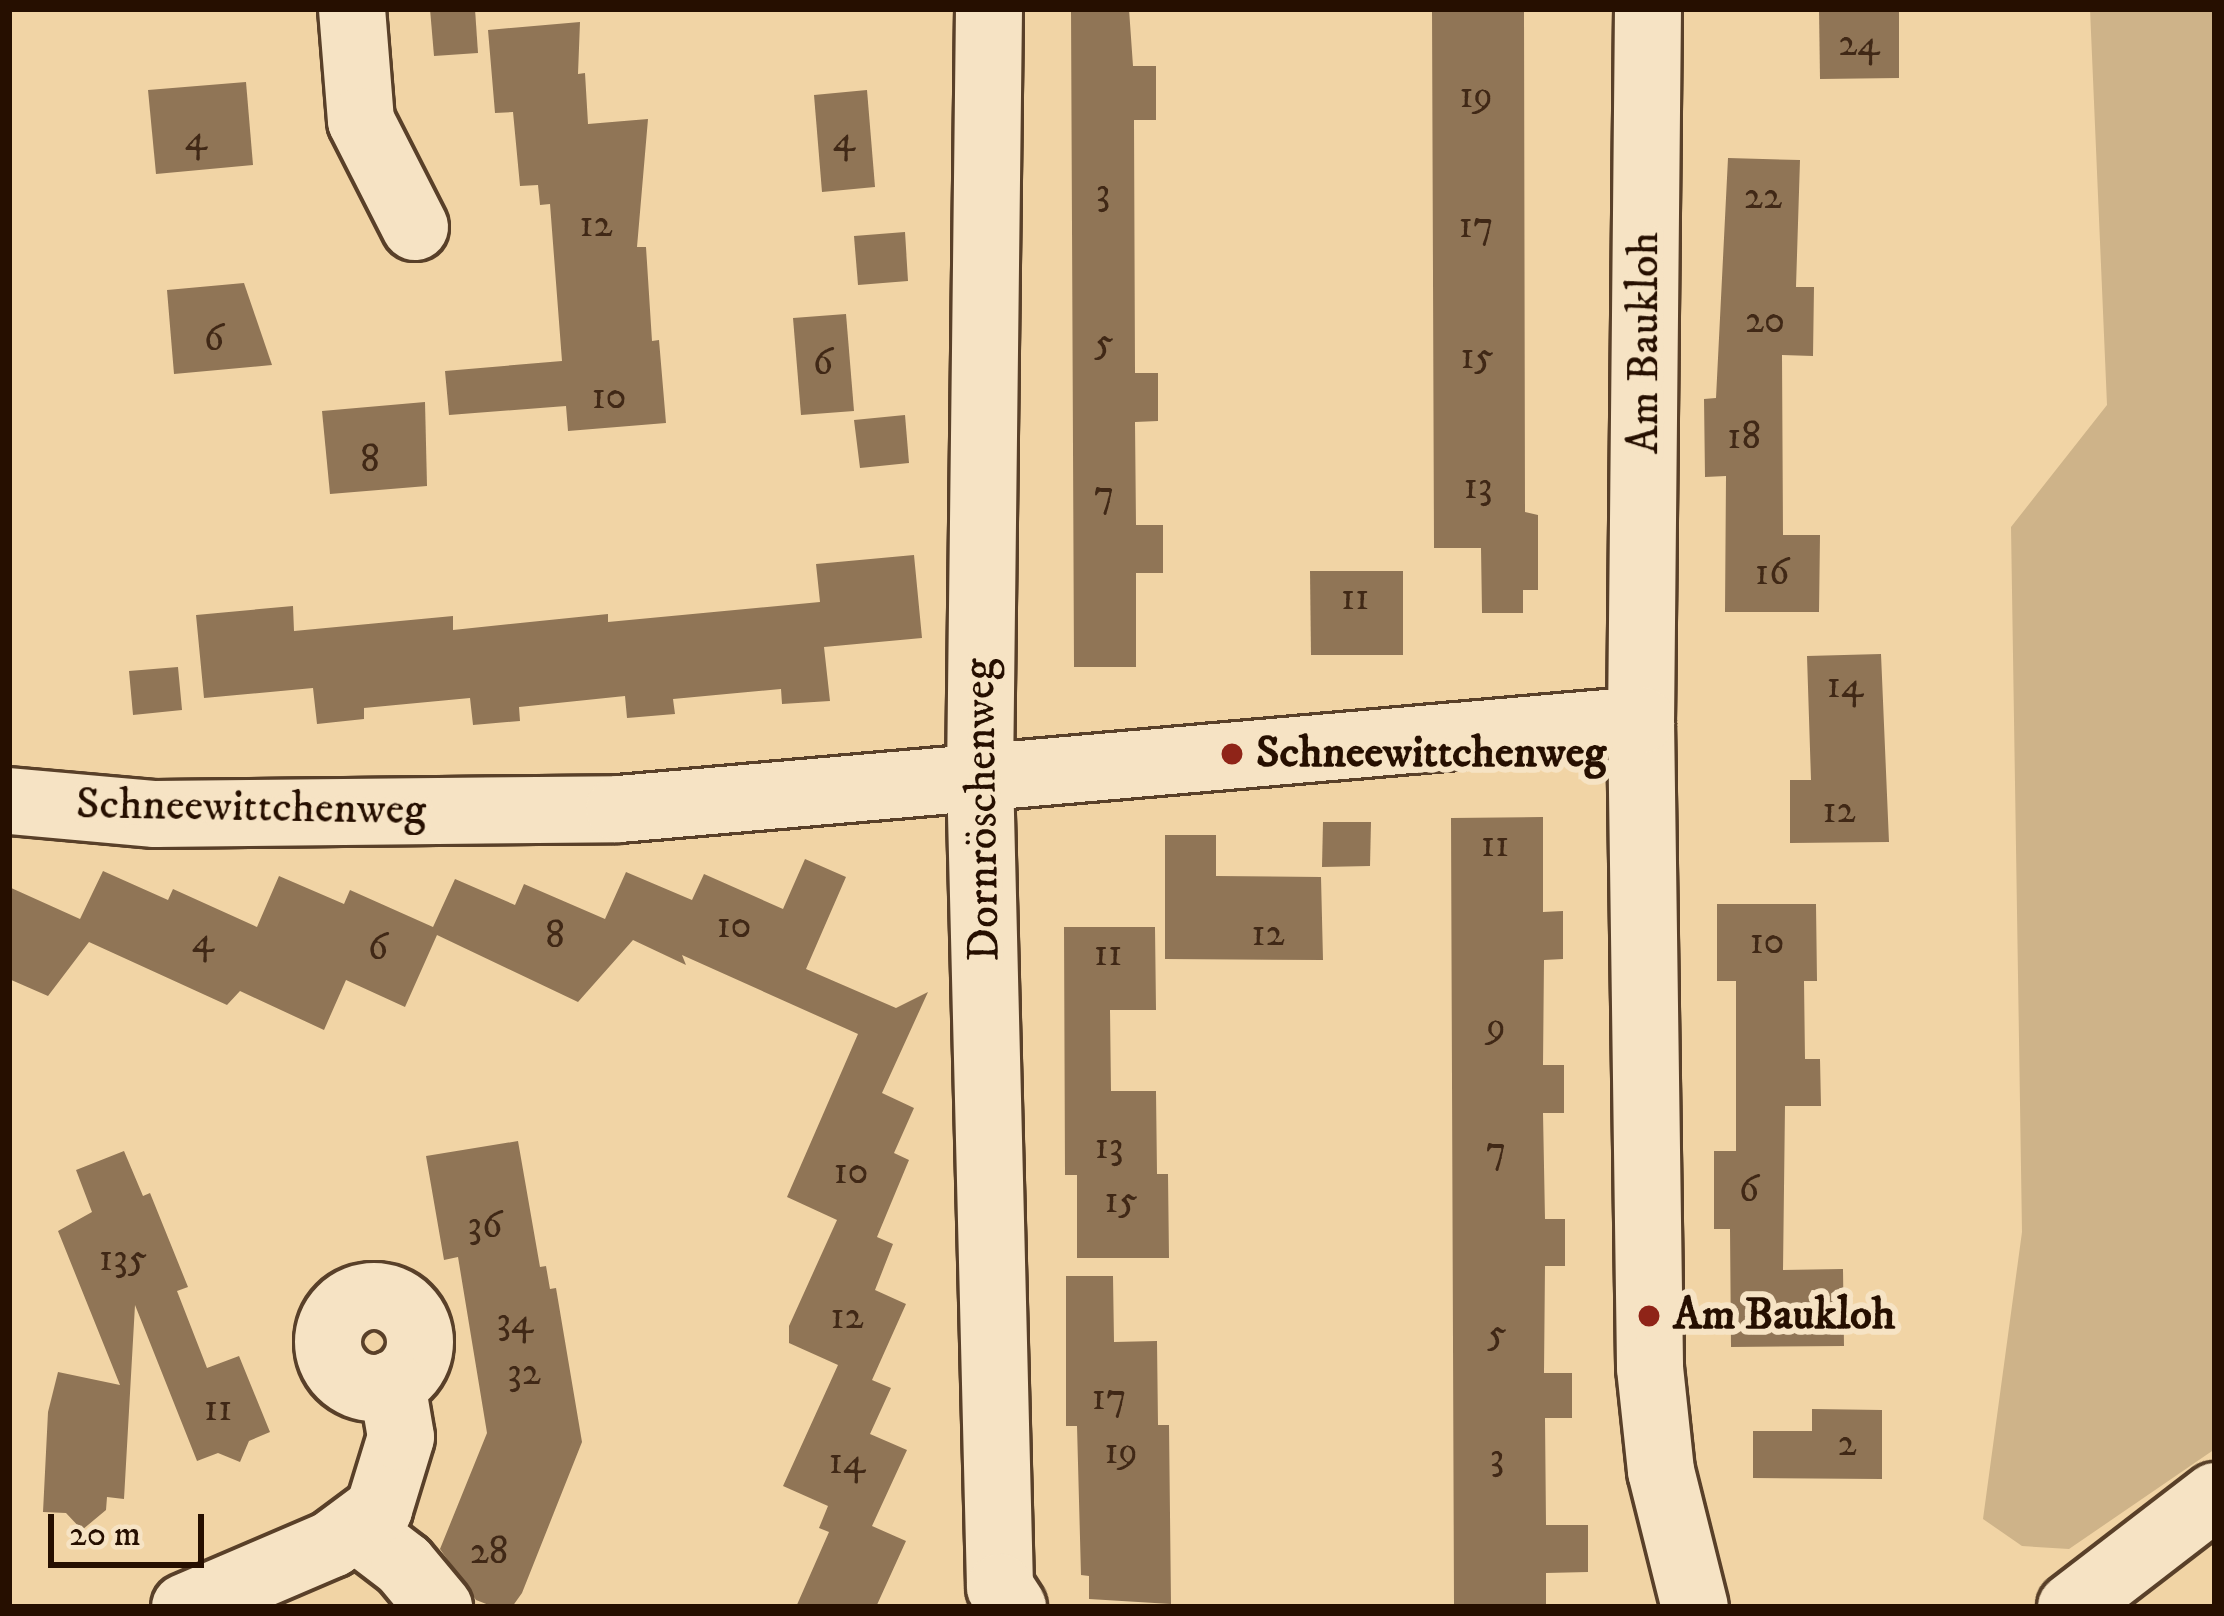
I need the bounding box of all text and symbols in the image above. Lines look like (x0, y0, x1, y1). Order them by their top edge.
house number: 24 (1838, 21, 1880, 67)
house number: 19 (1459, 73, 1493, 119)
house number: 4 (185, 116, 207, 162)
house number: 4 (833, 117, 855, 163)
house number: 3 (1096, 170, 1110, 216)
house number: 22 (1744, 174, 1782, 220)
house number: 12 (579, 202, 613, 248)
house number: 17 (1459, 203, 1493, 249)
street label: Am Baukloh (1618, 232, 1672, 454)
house number: 20 (1745, 298, 1785, 344)
house number: 6 (204, 316, 224, 362)
house number: 5 (1094, 320, 1114, 366)
house number: 15 (1460, 334, 1494, 380)
house number: 6 (813, 340, 833, 386)
house number: 10 (591, 374, 627, 420)
house number: 18 (1727, 414, 1761, 460)
house number: 8 (360, 437, 380, 483)
house number: 13 (1464, 464, 1492, 510)
house number: 7 (1094, 472, 1114, 518)
house number: 16 (1755, 550, 1789, 596)
house number: 11 (1341, 575, 1369, 621)
street label: Dornröschenweg (953, 658, 1013, 962)
house number: 14 (1827, 663, 1863, 709)
place label: Schneewittchenweg (1256, 727, 1606, 781)
marker: Schneewittchenweg (1219, 741, 1245, 767)
street label: Schneewittchenweg (75, 778, 427, 838)
house number: 12 (1822, 788, 1856, 834)
house number: 11 (1481, 822, 1509, 868)
house number: 10 (716, 903, 752, 949)
house number: 12 (1251, 911, 1285, 957)
house number: 8 (545, 913, 565, 959)
house number: 4 (192, 918, 214, 964)
house number: 10 (1749, 919, 1785, 965)
house number: 6 (368, 925, 388, 971)
house number: 11 (1094, 931, 1122, 977)
house number: 9 (1486, 1004, 1506, 1050)
house number: 13 (1095, 1124, 1123, 1170)
house number: 7 (1486, 1128, 1506, 1174)
house number: 10 (833, 1149, 869, 1195)
house number: 6 (1739, 1167, 1759, 1213)
house number: 15 (1104, 1178, 1138, 1224)
house number: 36 (468, 1203, 502, 1249)
house number: 135 (99, 1236, 147, 1282)
place label: Am Baukloh (1673, 1289, 1895, 1343)
house number: 12 (830, 1294, 864, 1340)
house number: 34 (496, 1299, 534, 1345)
marker: Am Baukloh (1636, 1303, 1662, 1329)
house number: 5 (1487, 1311, 1507, 1357)
house number: 32 (507, 1350, 541, 1396)
house number: 17 (1092, 1375, 1126, 1421)
house number: 11 (204, 1386, 232, 1432)
house number: 2 (1837, 1421, 1857, 1467)
house number: 19 (1104, 1429, 1138, 1475)
house number: 3 (1490, 1435, 1504, 1481)
house number: 14 (829, 1439, 865, 1485)
scale bar (54, 1490, 210, 1564)
text: 20 m (69, 1512, 141, 1557)
house number: 28 (470, 1529, 508, 1575)

